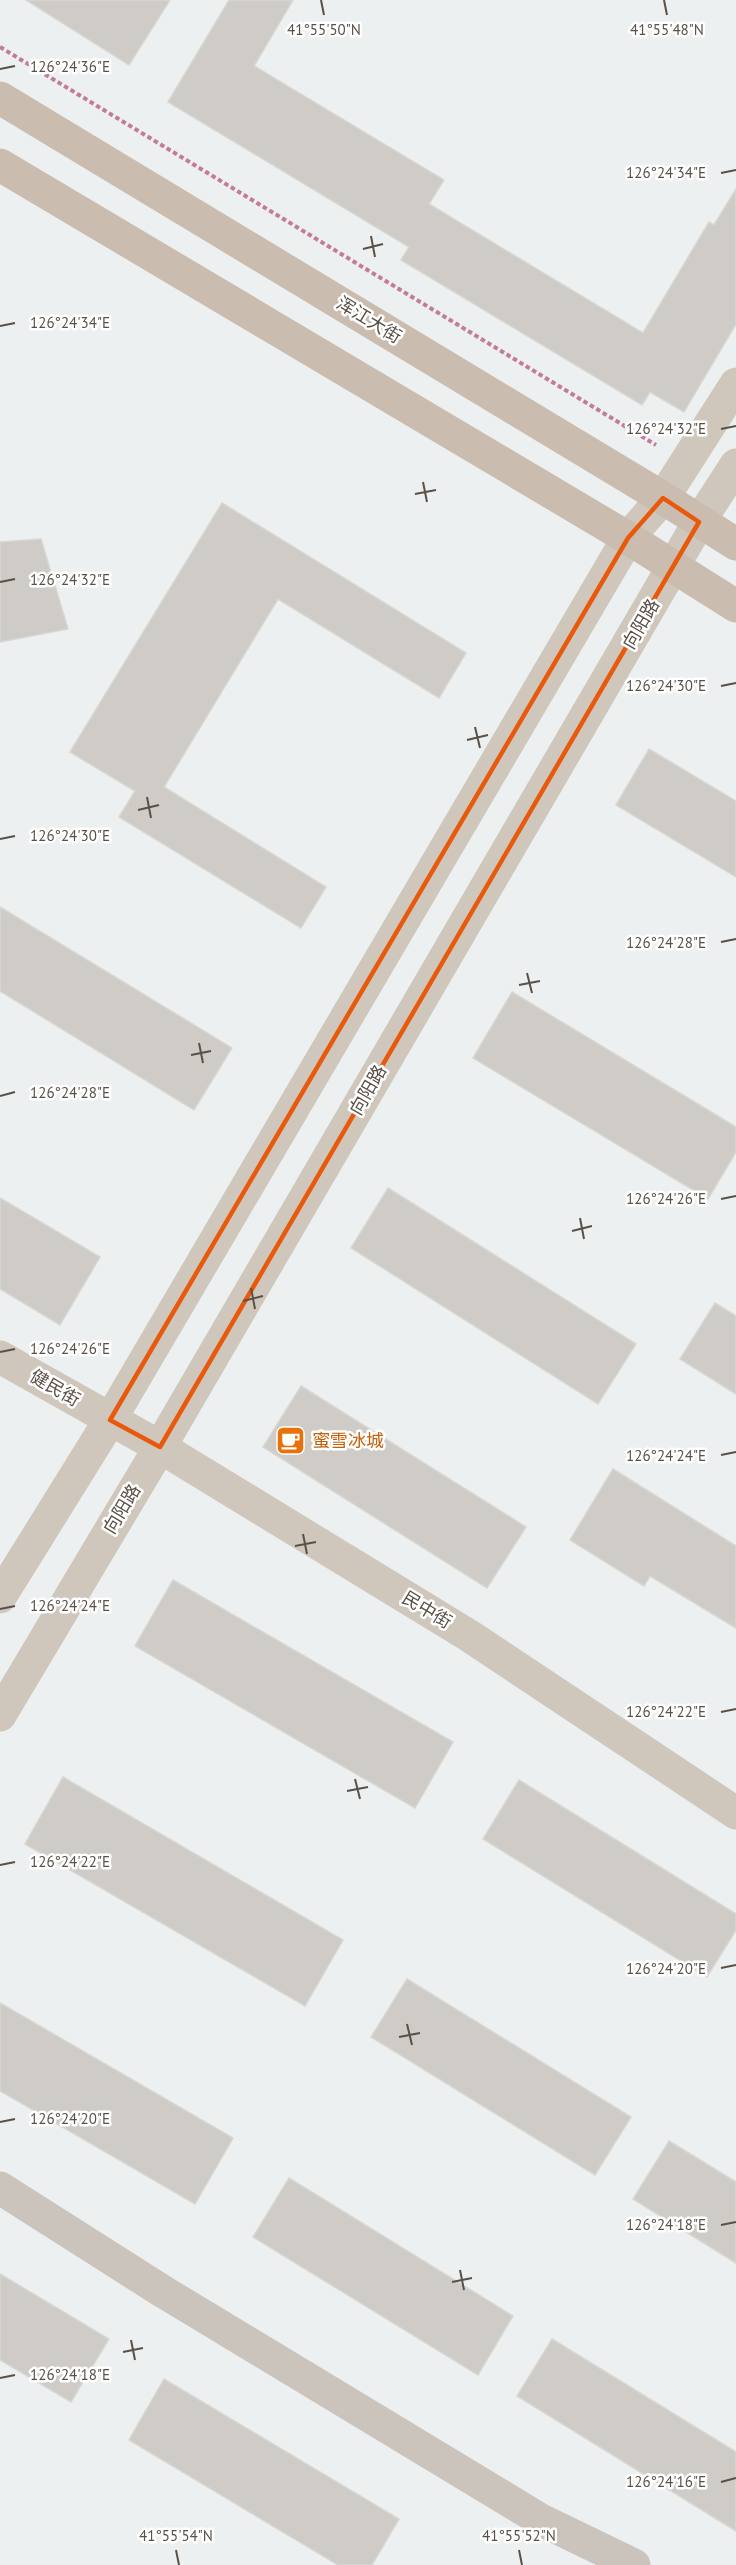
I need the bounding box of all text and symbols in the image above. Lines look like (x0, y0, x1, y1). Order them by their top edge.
text: 41°55'50"N (287, 20, 361, 39)
text: 41°55'48"N (630, 20, 704, 39)
text: 126°24'36"E (30, 57, 110, 76)
text: 126°24'34"E (626, 163, 706, 182)
street label: 浑江大街 (332, 291, 406, 348)
text: 126°24'34"E (30, 313, 110, 332)
text: 126°24'32"E (626, 419, 706, 438)
text: 126°24'32"E (30, 570, 110, 589)
street label: 向阳路 (617, 595, 664, 653)
text: 126°24'30"E (626, 676, 706, 695)
text: 126°24'30"E (30, 826, 110, 845)
text: 126°24'28"E (626, 933, 706, 952)
street label: 向阳路 (344, 1061, 391, 1119)
text: 126°24'28"E (30, 1083, 110, 1102)
text: 126°24'26"E (626, 1189, 706, 1208)
text: 126°24'26"E (30, 1339, 110, 1358)
street label: 健民街 (26, 1364, 84, 1411)
cafe icon: 蜜雪冰城 (275, 1425, 307, 1457)
place label: 蜜雪冰城 (312, 1429, 384, 1452)
text: 126°24'24"E (626, 1446, 706, 1465)
street label: 向阳路 (98, 1480, 145, 1538)
street label: 民中街 (398, 1586, 456, 1633)
text: 126°24'24"E (30, 1596, 110, 1615)
text: 126°24'22"E (626, 1702, 706, 1721)
text: 126°24'22"E (30, 1852, 110, 1871)
text: 126°24'20"E (626, 1959, 706, 1978)
text: 126°24'20"E (30, 2109, 110, 2128)
text: 126°24'18"E (626, 2215, 706, 2234)
text: 126°24'18"E (30, 2365, 110, 2384)
text: 126°24'16"E (626, 2472, 706, 2491)
text: 41°55'54"N (139, 2526, 213, 2545)
text: 41°55'52"N (482, 2526, 556, 2545)

